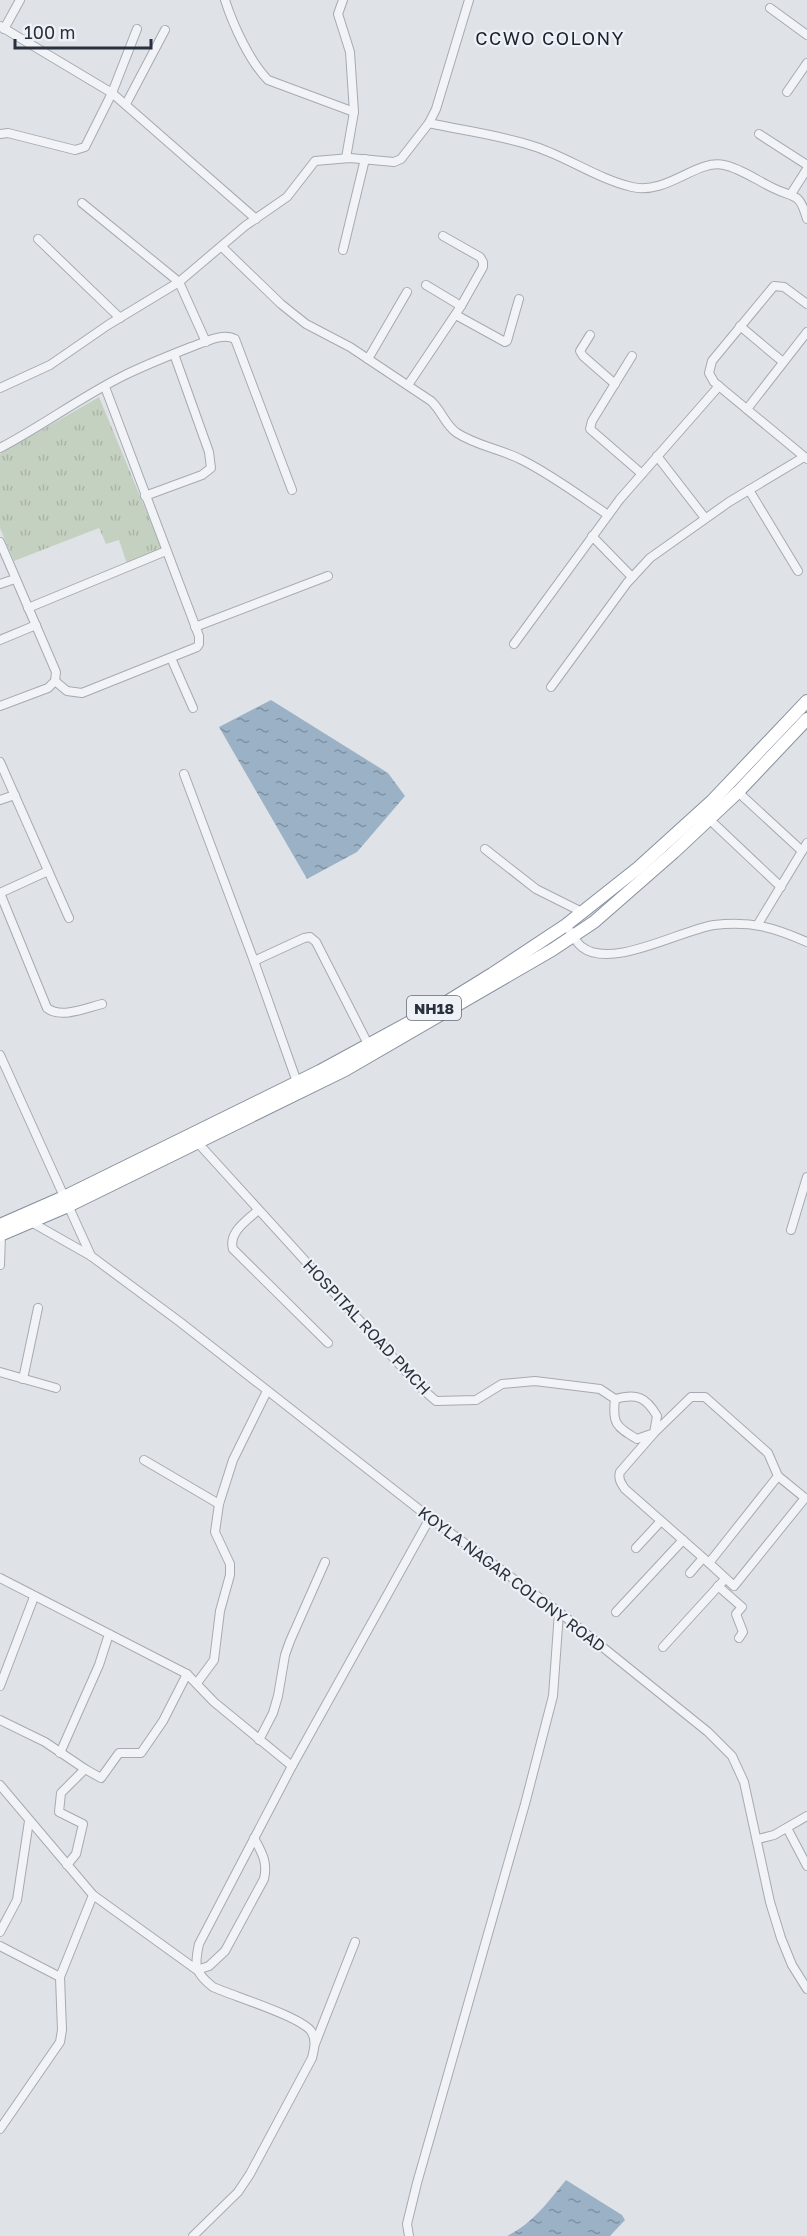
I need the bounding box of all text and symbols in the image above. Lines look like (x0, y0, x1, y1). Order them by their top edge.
scale bar (15, 12, 152, 50)
text: 100 m (24, 21, 75, 43)
district label: CCWO COLONY (475, 27, 625, 49)
road number: NH18 (407, 996, 461, 1020)
street label: HOSPITAL ROAD PMCH (299, 1255, 435, 1399)
street label: KOYLA NAGAR COLONY ROAD (414, 1502, 610, 1656)

